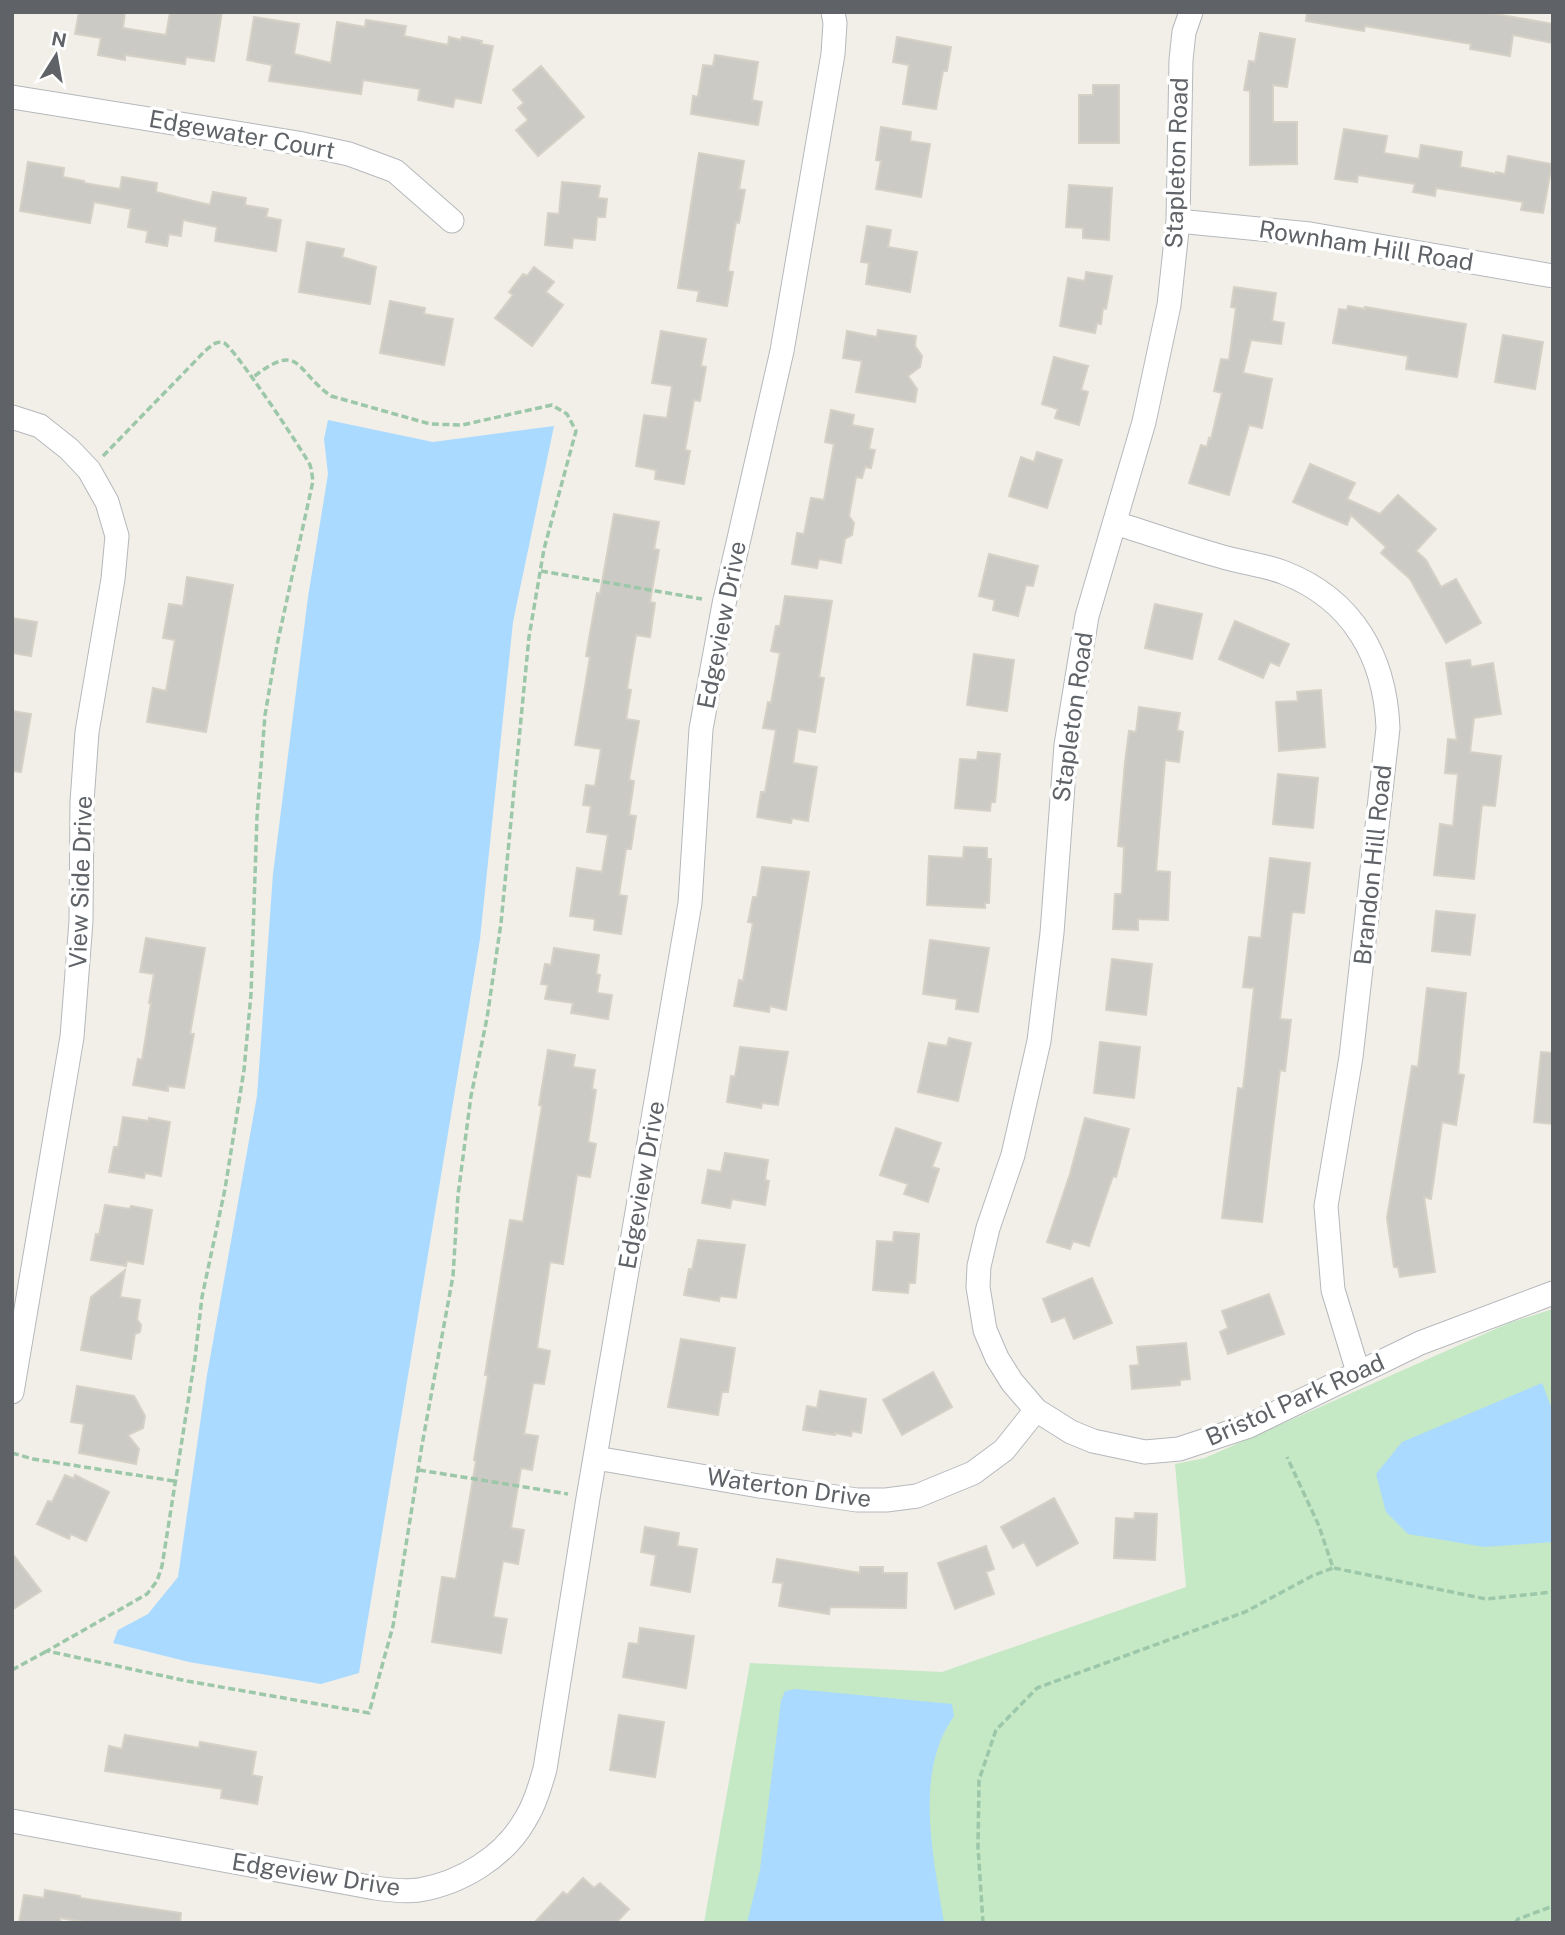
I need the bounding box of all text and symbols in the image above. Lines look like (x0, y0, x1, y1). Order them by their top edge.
north arrow (21, 21, 91, 91)
text: N (50, 27, 69, 52)
street label: Stapleton Road (1159, 77, 1193, 249)
street label: Edgewater Court (147, 104, 337, 164)
street label: Rownham Hill Road (1257, 214, 1475, 276)
street label: Edgeview Drive (691, 539, 751, 711)
street label: Stapleton Road (1046, 630, 1098, 804)
street label: Brandon Hill Road (1348, 763, 1396, 966)
street label: View Side Drive (63, 795, 97, 969)
street label: Edgeview Drive (612, 1099, 670, 1271)
street label: Bristol Park Road (1201, 1347, 1388, 1451)
street label: Waterton Drive (705, 1462, 873, 1512)
street label: Edgeview Drive (230, 1847, 402, 1901)

